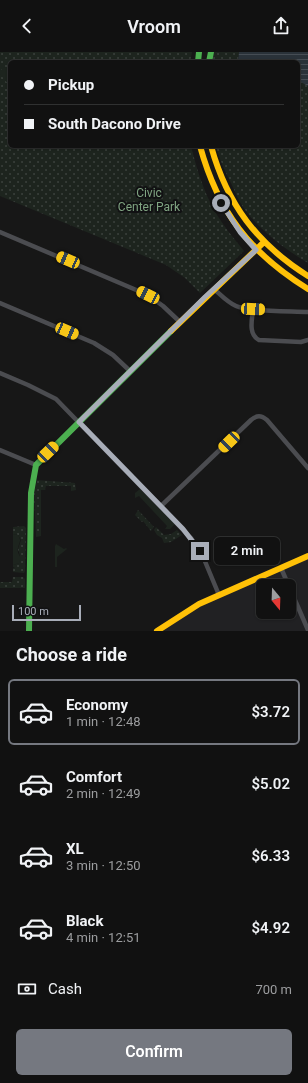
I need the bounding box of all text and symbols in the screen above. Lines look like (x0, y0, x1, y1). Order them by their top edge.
icon: back (16, 15, 38, 37)
icon: share (270, 15, 292, 37)
text: Vroom (127, 16, 181, 37)
text: Pickup (48, 76, 94, 94)
text: South Dacono Drive (48, 115, 181, 133)
park label: Civic Center Park (118, 186, 181, 214)
route start (212, 194, 230, 212)
car (55, 250, 81, 270)
car (135, 284, 161, 306)
car (241, 302, 265, 316)
car (54, 321, 80, 341)
car (216, 429, 242, 455)
car (35, 439, 61, 465)
callout: 2 min (214, 537, 280, 565)
route end (191, 542, 209, 560)
text: 2 min (231, 543, 263, 558)
north arrow (256, 579, 296, 619)
map controls (256, 579, 296, 619)
scale bar (12, 603, 81, 622)
text: 100 m (18, 605, 49, 618)
text: Choose a ride (16, 644, 127, 665)
icon: car (18, 694, 54, 730)
text: Economy (66, 696, 128, 714)
text: $3.72 (251, 703, 290, 721)
text: 1 min · 12:48 (66, 714, 141, 729)
icon: car (18, 766, 54, 802)
text: Comfort (66, 768, 122, 786)
text: $5.02 (251, 775, 290, 793)
text: 2 min · 12:49 (66, 786, 141, 801)
icon: car (18, 838, 54, 874)
text: XL (66, 840, 84, 858)
text: $6.33 (251, 847, 290, 865)
text: 3 min · 12:50 (66, 858, 141, 873)
icon: car (18, 910, 54, 946)
text: Black (66, 912, 103, 930)
text: $4.92 (251, 919, 290, 937)
text: 4 min · 12:51 (66, 930, 141, 945)
icon: cash (16, 978, 38, 1000)
text: Cash (48, 980, 82, 998)
text: 700 m (255, 982, 292, 997)
button: Confirm (16, 1029, 292, 1075)

